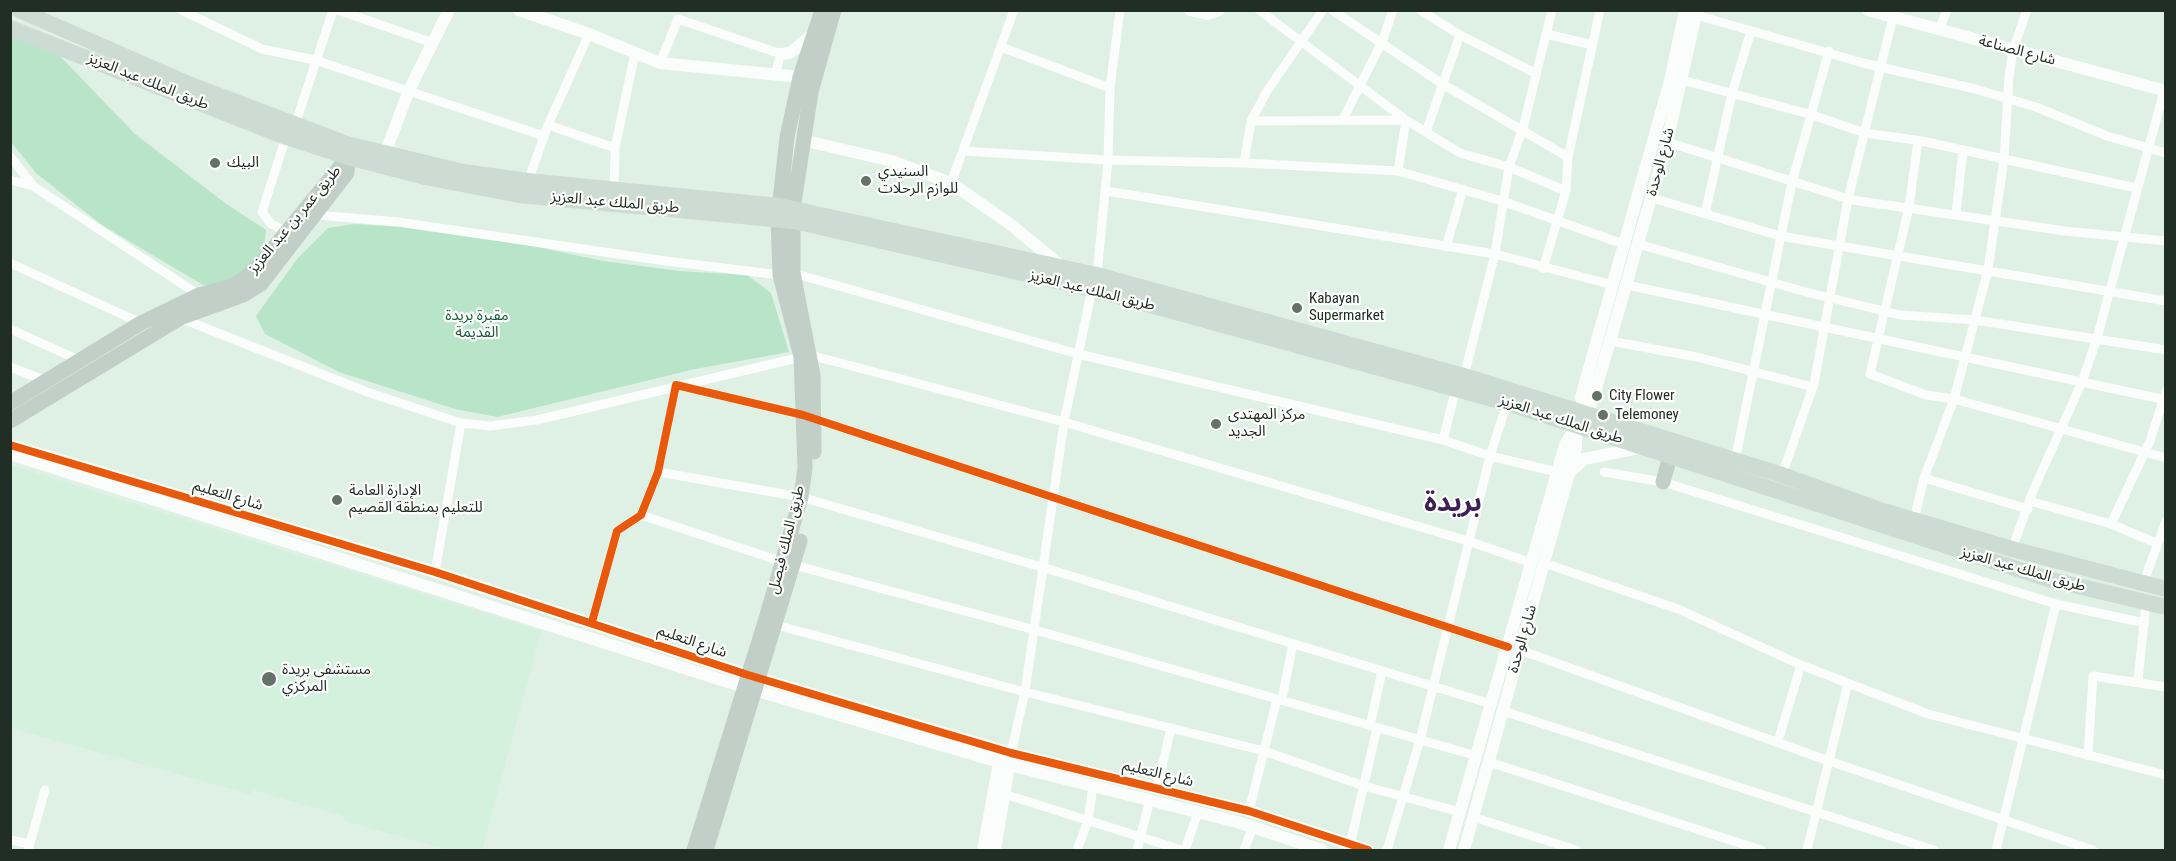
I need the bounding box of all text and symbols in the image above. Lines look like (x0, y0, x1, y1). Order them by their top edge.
street label: شارع الصناعة (1977, 32, 2057, 70)
street label: طريق الملك عبد العزيز (85, 50, 211, 114)
street label: شارع الوحدة (1643, 126, 1679, 198)
place label: البيك (227, 154, 259, 172)
marker: البيك (208, 156, 222, 170)
street label: طريق عمر بن عبد العزيز (245, 162, 345, 278)
place label: السنيدي للوازم الرحلات (878, 163, 958, 198)
marker: السنيدي للوازم الرحلات (859, 174, 873, 188)
street label: طريق الملك عبد العزيز (550, 188, 680, 218)
street label: طريق الملك عبد العزيز (1027, 267, 1157, 315)
place label: Kabayan Supermarket (1309, 290, 1384, 325)
marker: Kabayan Supermarket (1290, 301, 1304, 315)
park label: مقبرة بريدة القديمة (445, 307, 509, 342)
place label: City Flower (1609, 387, 1675, 405)
marker: City Flower (1590, 389, 1604, 403)
street label: طريق الملك عبد العزيز (1497, 392, 1625, 448)
place label: مركز المهتدى الجديد (1228, 406, 1305, 441)
place label: Telemoney (1615, 406, 1679, 424)
marker: Telemoney (1596, 408, 1610, 422)
marker: مركز المهتدى الجديد (1209, 417, 1223, 431)
street label: شارع التعليم (191, 477, 265, 515)
place label: الإدارة العامة للتعليم بمنطقة القصيم (349, 482, 483, 517)
street label: طريق الملك فيصل (765, 484, 809, 596)
district label: بريدة (1424, 488, 1482, 520)
marker: الإدارة العامة للتعليم بمنطقة القصيم (330, 493, 344, 507)
street label: طريق الملك عبد العزيز (1959, 544, 2087, 596)
street label: شارع الوحدة (1505, 603, 1541, 675)
street label: شارع التعليم (655, 622, 729, 662)
place label: مستشفى بريدة المركزي (282, 661, 371, 696)
marker: مستشفى بريدة المركزي (260, 670, 278, 688)
street label: شارع التعليم (1121, 757, 1195, 791)

